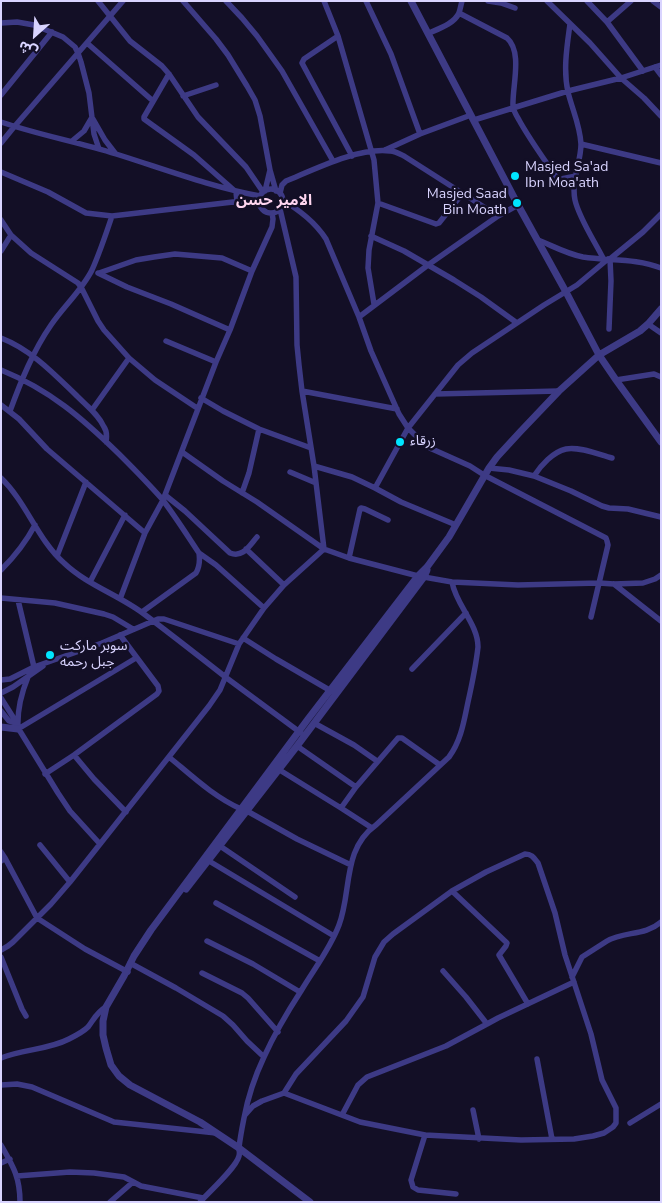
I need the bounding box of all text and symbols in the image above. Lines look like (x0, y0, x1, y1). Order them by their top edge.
north arrow (10, 10, 60, 60)
text: ش (15, 36, 41, 62)
place label: Masjed Sa'ad Ibn Moa'ath (525, 160, 608, 192)
marker: Masjed Sa'ad Ibn Moa'ath (509, 170, 521, 182)
place label: Masjed Saad Bin Moath (427, 187, 507, 220)
district label: الامير حسن (236, 192, 312, 210)
marker: Masjed Saad Bin Moath (511, 197, 523, 209)
place label: زرقاء (410, 434, 436, 450)
marker: زرقاء (394, 436, 406, 448)
place label: سوبر ماركت جبل رحمه (60, 639, 128, 672)
marker: سوبر ماركت جبل رحمه (44, 649, 56, 661)

